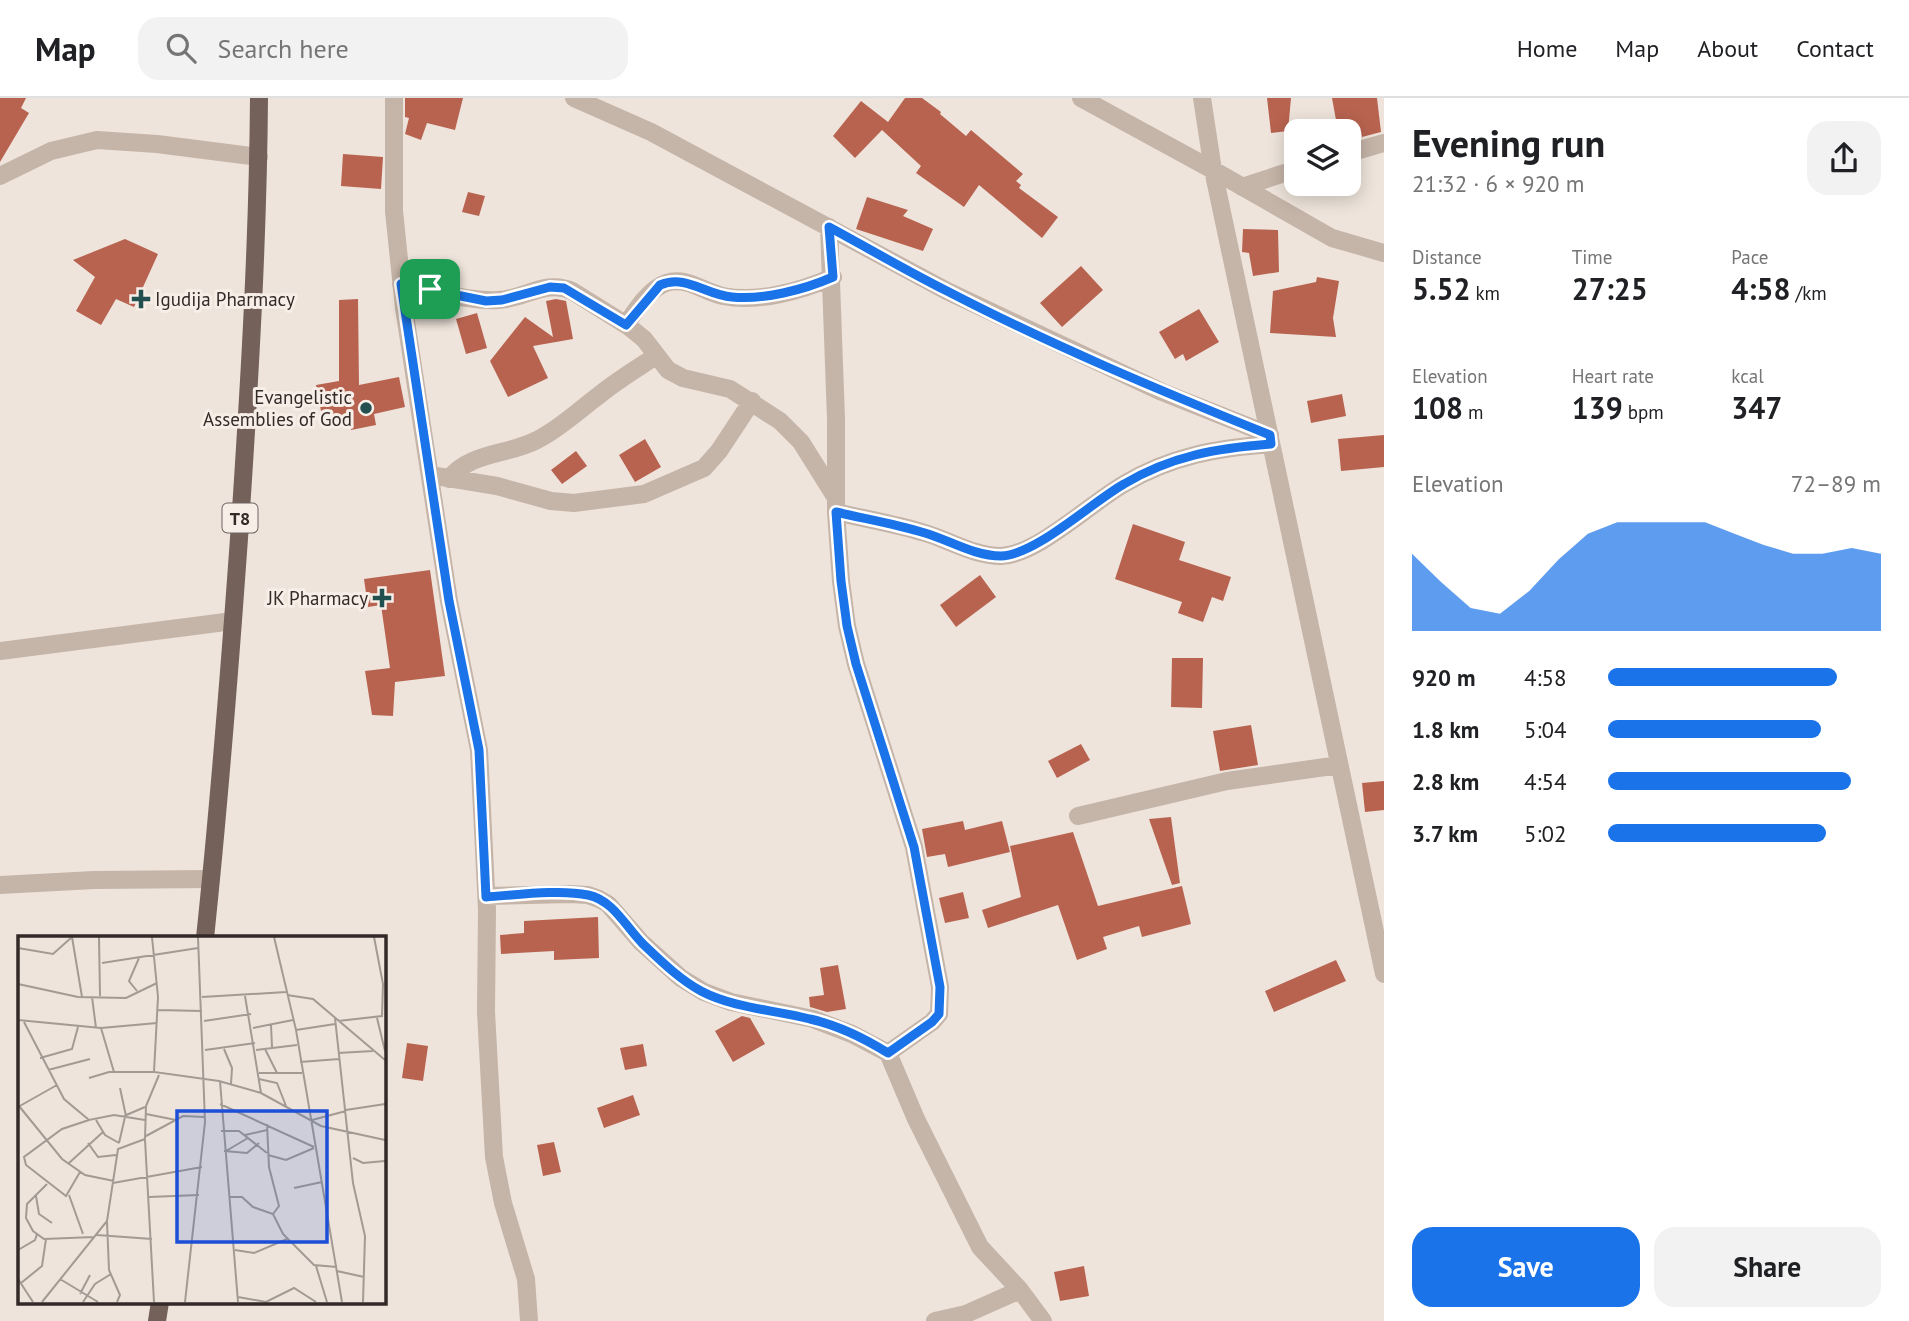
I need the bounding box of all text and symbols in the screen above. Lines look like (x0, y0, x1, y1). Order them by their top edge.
search box (138, 17, 628, 80)
text: Map (35, 27, 96, 70)
icon: search (162, 29, 200, 67)
text: Search here (218, 32, 349, 65)
text: Home (1517, 33, 1577, 64)
text: Map (1615, 33, 1659, 64)
text: About (1697, 33, 1758, 64)
text: Contact (1796, 33, 1874, 64)
text: Evening run (1412, 118, 1605, 167)
map controls (1284, 119, 1361, 196)
button: layers (1284, 119, 1361, 196)
button: share (1807, 121, 1881, 195)
text: 21:32 · 6 × 920 m (1412, 169, 1584, 198)
text: Distance (1412, 245, 1482, 269)
text: Time (1572, 245, 1612, 269)
text: Pace (1731, 245, 1769, 269)
pin (400, 259, 460, 319)
text: 5.52 (1412, 269, 1470, 308)
text: 27:25 (1572, 269, 1648, 308)
text: 4:58 (1731, 269, 1790, 308)
icon: arrive (411, 270, 449, 308)
text: km (1470, 281, 1500, 305)
text: /km (1790, 281, 1827, 305)
place label: Igudija Pharmacy (155, 287, 295, 311)
marker: Igudija Pharmacy (133, 291, 149, 307)
text: Elevation (1412, 364, 1488, 388)
text: Heart rate (1572, 364, 1654, 388)
text: kcal (1731, 364, 1764, 388)
place label: Evangelistic Assemblies of God (203, 385, 352, 431)
text: 108 (1412, 388, 1463, 427)
text: 139 (1572, 388, 1623, 427)
text: 347 (1731, 388, 1782, 427)
marker: Evangelistic Assemblies of God (358, 400, 374, 416)
text: m (1463, 400, 1484, 424)
text: bpm (1623, 400, 1664, 424)
text: Elevation (1412, 469, 1504, 498)
text: 72–89 m (1791, 469, 1881, 498)
road number: T8 (222, 504, 258, 532)
place label: JK Pharmacy (266, 586, 368, 610)
marker: JK Pharmacy (374, 590, 390, 606)
text: 920 m (1412, 663, 1475, 692)
text: 4:58 (1524, 663, 1567, 692)
text: 1.8 km (1412, 715, 1479, 744)
text: 5:04 (1524, 715, 1567, 744)
text: 2.8 km (1412, 767, 1479, 796)
text: 4:54 (1524, 767, 1567, 796)
text: 3.7 km (1412, 819, 1478, 848)
text: 5:02 (1524, 819, 1567, 848)
inset map (18, 936, 385, 1304)
button: Save (1412, 1227, 1640, 1307)
button: Share (1654, 1227, 1881, 1307)

